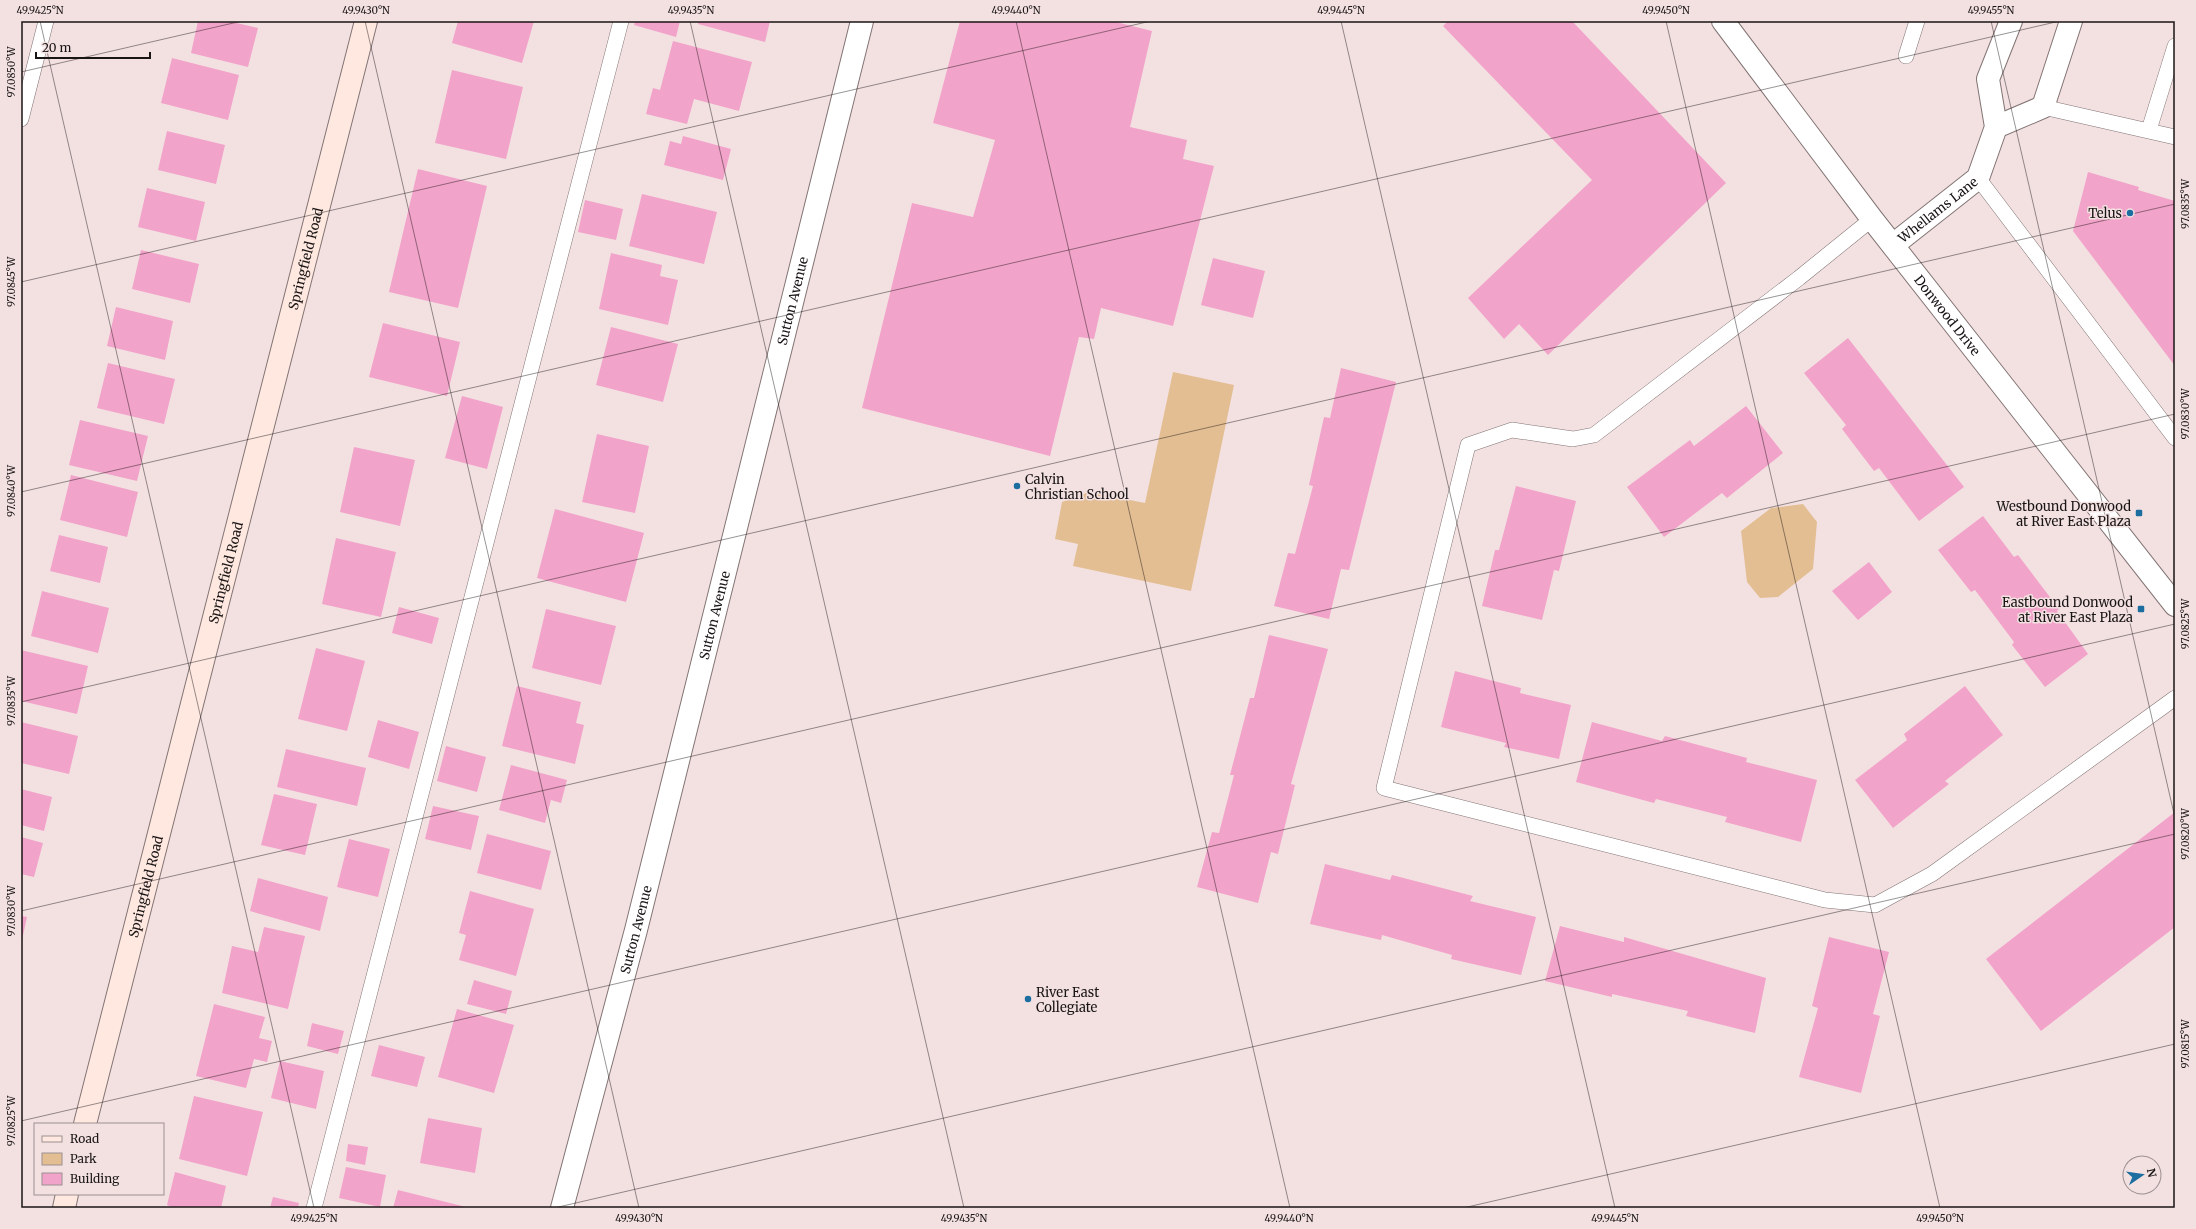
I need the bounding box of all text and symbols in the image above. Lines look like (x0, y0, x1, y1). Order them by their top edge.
text: 49.9425°N (16, 4, 64, 17)
text: 49.9430°N (342, 4, 390, 17)
text: 49.9435°N (668, 4, 714, 17)
text: 49.9440°N (992, 4, 1041, 17)
text: 49.9445°N (1317, 4, 1365, 17)
text: 49.9450°N (1642, 4, 1690, 17)
text: 49.9455°N (1968, 4, 2015, 17)
scale bar (36, 34, 150, 60)
text: 20 m (42, 40, 71, 55)
text: 97.0850°W (5, 45, 18, 98)
street label: Whellams Lane (1894, 173, 1981, 247)
text: 97.0835°W (2179, 178, 2192, 229)
place label: Telus (2088, 205, 2122, 222)
street label: Springfield Road (284, 206, 327, 311)
marker: Telus (2125, 208, 2135, 218)
street label: Sutton Avenue (773, 255, 812, 347)
text: 97.0845°W (5, 256, 18, 307)
street label: Donwood Drive (1911, 272, 1984, 359)
text: 97.0830°W (2179, 387, 2192, 440)
text: 97.0840°W (5, 464, 18, 517)
place label: Calvin Christian School (1025, 471, 1129, 503)
marker: Calvin Christian School (1012, 481, 1022, 491)
place label: Westbound Donwood at River East Plaza (1995, 498, 2131, 530)
marker: Westbound Donwood at River East Plaza (2134, 508, 2144, 518)
street label: Springfield Road (204, 520, 247, 625)
street label: Sutton Avenue (695, 569, 733, 661)
place label: Eastbound Donwood at River East Plaza (2002, 594, 2133, 626)
text: 97.0825°W (2179, 598, 2192, 649)
marker: Eastbound Donwood at River East Plaza (2136, 604, 2146, 614)
text: 97.0835°W (5, 675, 18, 726)
text: 97.0820°W (2179, 807, 2192, 860)
street label: Springfield Road (124, 834, 167, 939)
street label: Sutton Avenue (616, 883, 655, 976)
text: 97.0830°W (5, 884, 18, 937)
place label: River East Collegiate (1036, 984, 1099, 1016)
marker: River East Collegiate (1023, 994, 1033, 1004)
text: 97.0815°W (2179, 1019, 2192, 1068)
text: 97.0825°W (5, 1095, 18, 1146)
legend (34, 1123, 164, 1195)
text: Road (70, 1131, 99, 1146)
text: Park (70, 1151, 97, 1166)
north arrow (2122, 1155, 2162, 1195)
text: N (2144, 1167, 2160, 1179)
text: Building (70, 1171, 120, 1186)
text: 49.9425°N (290, 1212, 338, 1225)
text: 49.9430°N (615, 1212, 663, 1225)
text: 49.9435°N (941, 1212, 987, 1225)
text: 49.9440°N (1265, 1212, 1314, 1225)
text: 49.9445°N (1591, 1212, 1639, 1225)
text: 49.9450°N (1916, 1212, 1964, 1225)

